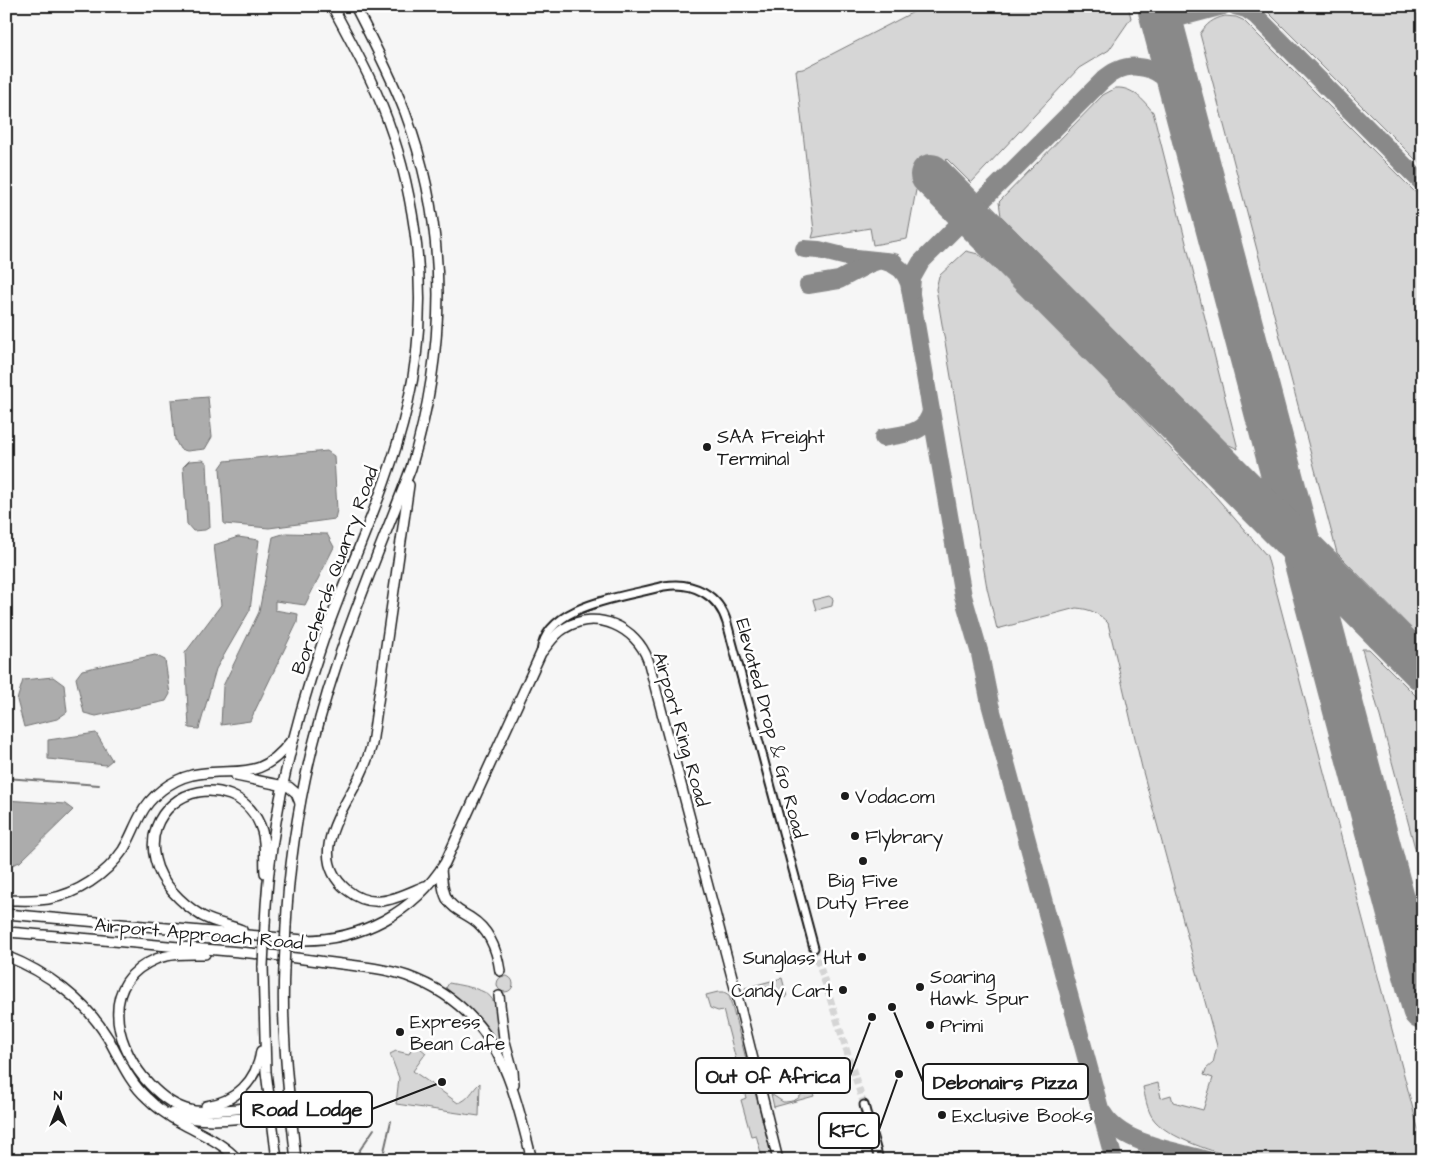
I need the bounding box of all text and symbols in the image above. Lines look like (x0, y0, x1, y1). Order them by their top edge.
place label: SAA Freight Terminal (717, 424, 825, 473)
marker: SAA Freight Terminal (701, 441, 713, 453)
street label: Borcherds Quarry Road (285, 463, 387, 678)
street label: Elevated Drop & Go Road (728, 616, 813, 841)
street label: Airport Ring Road (645, 649, 716, 810)
place label: Vodacom (855, 784, 935, 811)
marker: Vodacom (839, 790, 851, 802)
place label: Flybrary (865, 824, 944, 852)
marker: Flybrary (849, 830, 861, 842)
marker: Big Five Duty Free (857, 855, 869, 867)
place label: Big Five Duty Free (817, 868, 909, 918)
street label: Airport Approach Road (93, 912, 305, 957)
place label: Sunglass Hut (743, 945, 852, 973)
marker: Sunglass Hut (856, 951, 868, 963)
place label: Soaring Hawk Spur (930, 964, 1029, 1013)
place label: Candy Cart (731, 978, 833, 1006)
marker: Soaring Hawk Spur (914, 981, 926, 993)
marker: Candy Cart (837, 984, 849, 996)
place label: Express Bean Cafe (410, 1009, 505, 1058)
place label: Primi (940, 1013, 983, 1040)
marker: Primi (924, 1019, 936, 1031)
marker: Express Bean Cafe (394, 1026, 406, 1038)
callout: Out Of Africa (696, 1058, 850, 1093)
text: Out Of Africa (706, 1063, 841, 1091)
callout: Debonairs Pizza (923, 1064, 1088, 1099)
text: Debonairs Pizza (933, 1069, 1078, 1097)
north arrow (32, 1084, 82, 1134)
text: N (54, 1086, 63, 1106)
callout: Road Lodge (241, 1092, 372, 1127)
text: Road Lodge (252, 1096, 362, 1125)
place label: Exclusive Books (952, 1103, 1093, 1130)
marker: Exclusive Books (936, 1109, 948, 1121)
callout: KFC (819, 1113, 879, 1148)
text: KFC (829, 1117, 870, 1145)

